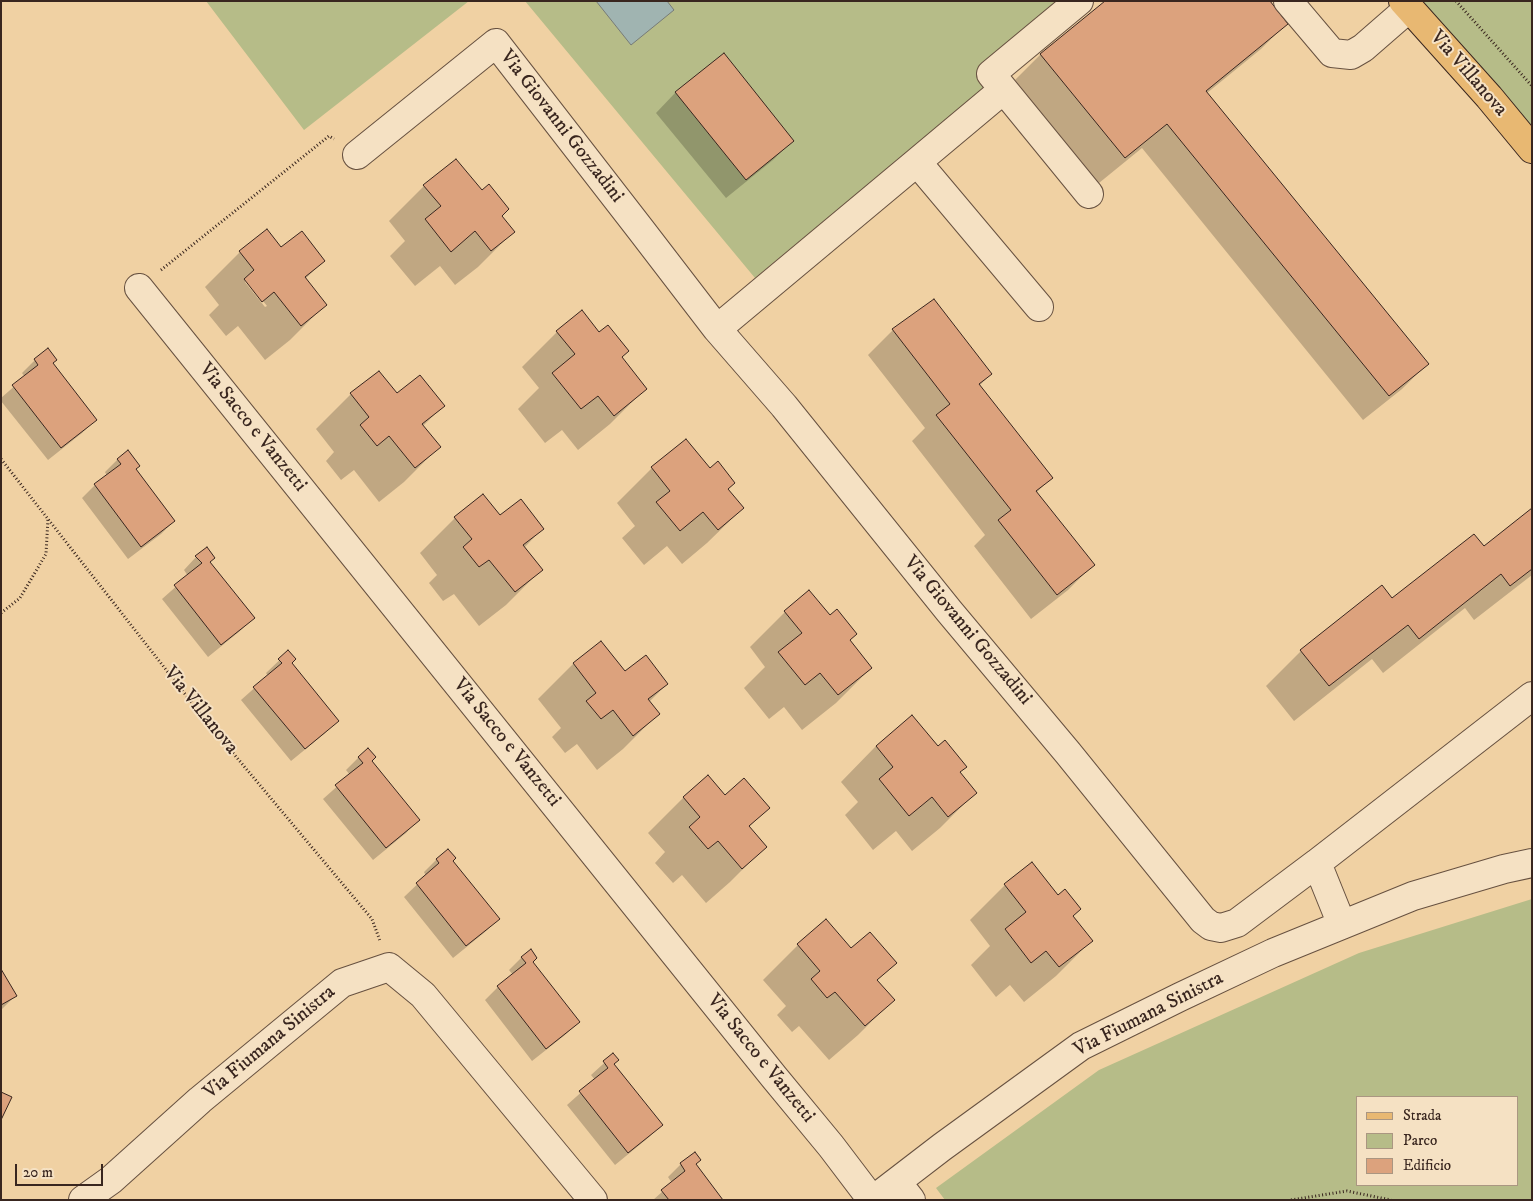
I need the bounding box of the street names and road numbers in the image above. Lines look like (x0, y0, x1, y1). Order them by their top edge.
street label: Via Villanova (1424, 26, 1512, 122)
street label: Via Giovanni Gozzadini (494, 46, 628, 208)
street label: Via Sacco e Vanzetti (193, 359, 311, 497)
street label: Via Giovanni Gozzadini (898, 552, 1036, 710)
street label: Via Villanova (157, 662, 243, 760)
street label: Via Sacco e Vanzetti (447, 674, 565, 812)
street label: Via Fiumana Sinistra (1070, 967, 1228, 1063)
street label: Via Fiumana Sinistra (199, 981, 341, 1105)
street label: Via Sacco e Vanzetti (701, 990, 819, 1128)

